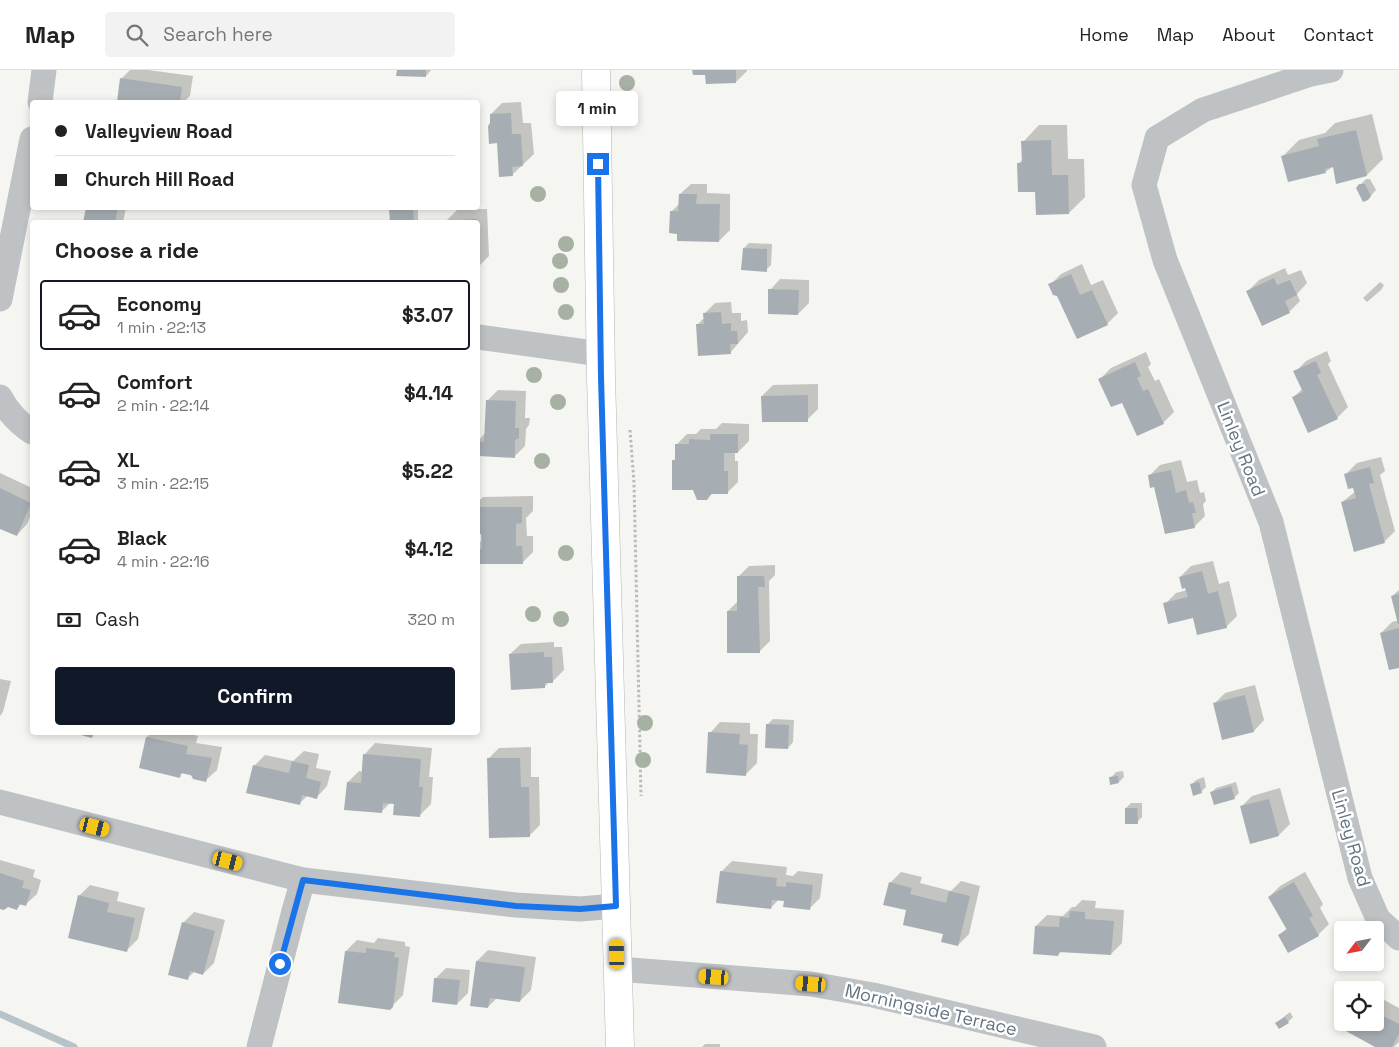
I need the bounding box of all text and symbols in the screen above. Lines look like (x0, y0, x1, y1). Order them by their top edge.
search box (105, 12, 455, 57)
text: Map (25, 19, 75, 50)
icon: search (123, 21, 151, 49)
text: Search here (163, 22, 273, 47)
text: Home (1080, 23, 1129, 46)
text: Map (1157, 23, 1194, 46)
text: About (1222, 23, 1276, 46)
text: Contact (1304, 23, 1374, 46)
callout: 1 min (557, 92, 639, 126)
text: 1 min (577, 98, 617, 119)
text: Valleyview Road (85, 119, 233, 144)
route end (587, 153, 609, 175)
text: Church Hill Road (85, 167, 234, 192)
text: Choose a ride (55, 236, 199, 264)
text: Economy (117, 292, 201, 317)
icon: car (57, 293, 102, 338)
text: $3.07 (402, 303, 453, 328)
text: 1 min · 22:13 (117, 317, 206, 338)
text: Comfort (117, 370, 193, 395)
icon: car (57, 371, 102, 416)
text: $4.14 (404, 381, 453, 406)
text: 2 min · 22:14 (117, 395, 210, 416)
street label: Linley Road (1212, 398, 1271, 500)
text: XL (117, 448, 140, 473)
icon: car (57, 449, 102, 494)
text: $5.22 (402, 459, 453, 484)
text: 3 min · 22:15 (117, 473, 209, 494)
text: Black (117, 526, 167, 551)
icon: car (57, 527, 102, 572)
text: $4.12 (405, 537, 453, 562)
text: 4 min · 22:16 (117, 551, 210, 572)
icon: cash (55, 606, 83, 634)
text: Cash (95, 607, 140, 632)
text: 320 m (408, 609, 455, 630)
button: Confirm (55, 667, 455, 725)
street label: Linley Road (1327, 787, 1376, 889)
car (78, 816, 111, 838)
car (211, 850, 244, 872)
north arrow (1334, 921, 1384, 971)
map controls (1334, 921, 1384, 1031)
car (609, 939, 624, 969)
route start (269, 953, 291, 975)
car (698, 968, 729, 986)
car (795, 975, 826, 993)
street label: Morningside Terrace (843, 979, 1019, 1041)
button: locate (1334, 981, 1384, 1031)

